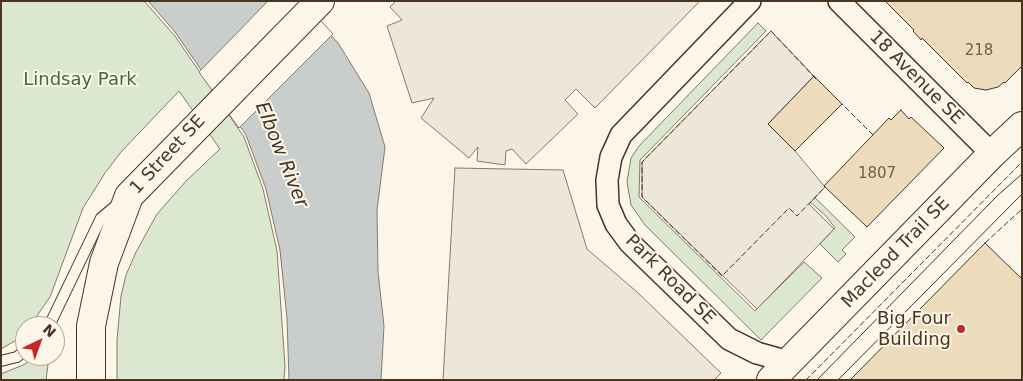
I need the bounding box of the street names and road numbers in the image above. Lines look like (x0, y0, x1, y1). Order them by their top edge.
street label: 18 Avenue SE (865, 27, 967, 129)
street label: 1 Street SE (126, 111, 210, 199)
street label: Macleod Trail SE (838, 193, 954, 313)
street label: Park Road SE (621, 231, 719, 329)

